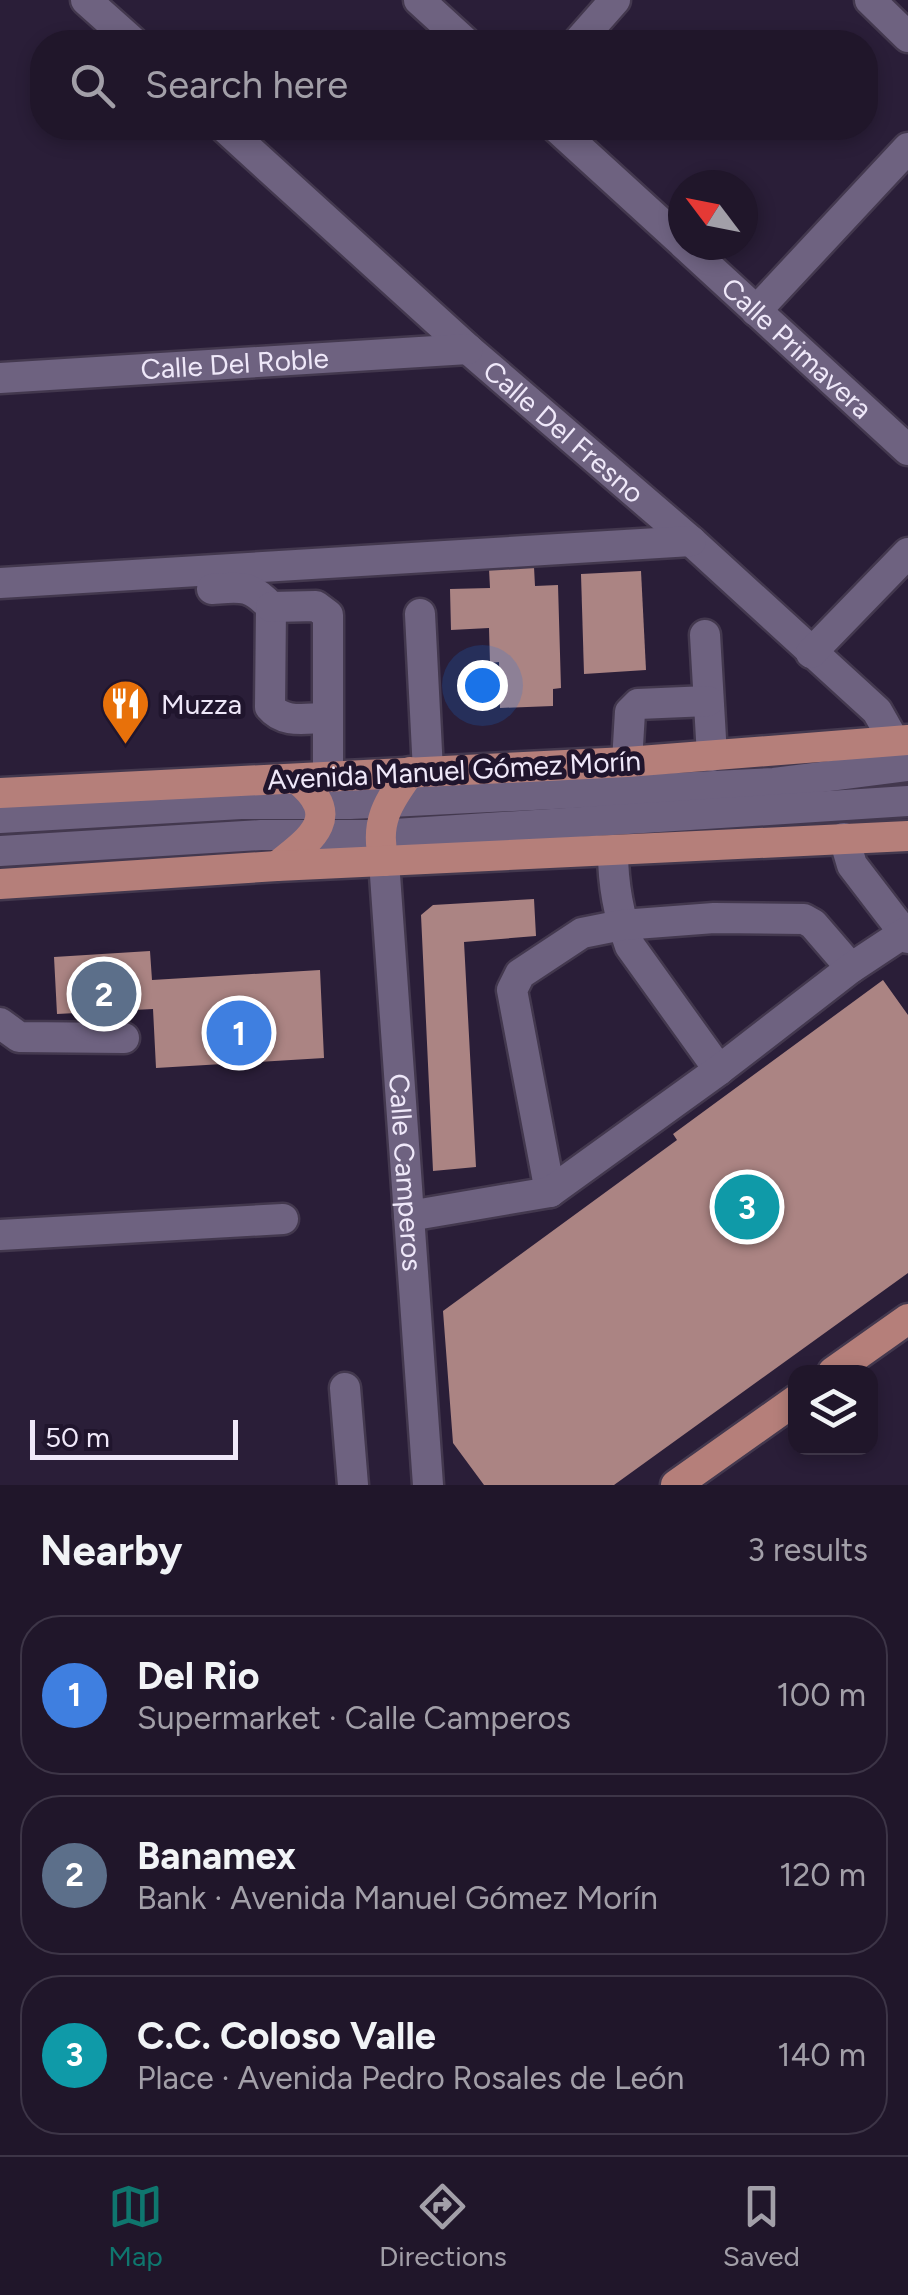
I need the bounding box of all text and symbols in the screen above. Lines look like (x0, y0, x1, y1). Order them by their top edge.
search box (30, 30, 878, 140)
icon: search (65, 58, 120, 113)
text: Search here (145, 62, 348, 108)
north arrow (668, 170, 758, 260)
street label: Calle Primavera (715, 270, 879, 425)
street label: Calle Del Roble (139, 341, 330, 386)
street label: Calle Del Fresno (477, 353, 651, 510)
your location (457, 660, 508, 711)
restaurant icon: Muzza (100, 678, 152, 746)
place label: Muzza (161, 687, 242, 721)
street label: Avenida Manuel Gómez Morín (266, 743, 642, 797)
pin: 2 (72, 956, 136, 1032)
pin: 1 (206, 996, 272, 1070)
street label: Calle Camperos (382, 1072, 430, 1272)
pin: 3 (714, 1170, 780, 1244)
map controls (788, 1365, 878, 1455)
button: layers (788, 1365, 878, 1455)
scale bar (30, 1415, 238, 1460)
text: 50 m (45, 1420, 110, 1454)
text: Nearby (40, 1525, 182, 1576)
text: 3 results (748, 1531, 868, 1569)
text: Del Rio (137, 1653, 260, 1699)
text: 1 (68, 1676, 81, 1714)
text: 100 m (777, 1676, 866, 1714)
text: Supermarket · Calle Camperos (137, 1699, 571, 1737)
text: Banamex (137, 1833, 296, 1879)
text: 2 (65, 1856, 84, 1894)
text: 120 m (779, 1856, 866, 1894)
text: Bank · Avenida Manuel Gómez Morín (137, 1879, 658, 1917)
text: C.C. Coloso Valle (137, 2013, 436, 2059)
text: 3 (66, 2036, 83, 2074)
text: 140 m (777, 2036, 866, 2074)
text: Place · Avenida Pedro Rosales de León (137, 2059, 684, 2097)
tab: Map (108, 2179, 163, 2273)
tab: Directions (379, 2179, 507, 2273)
tab: Saved (723, 2179, 800, 2273)

